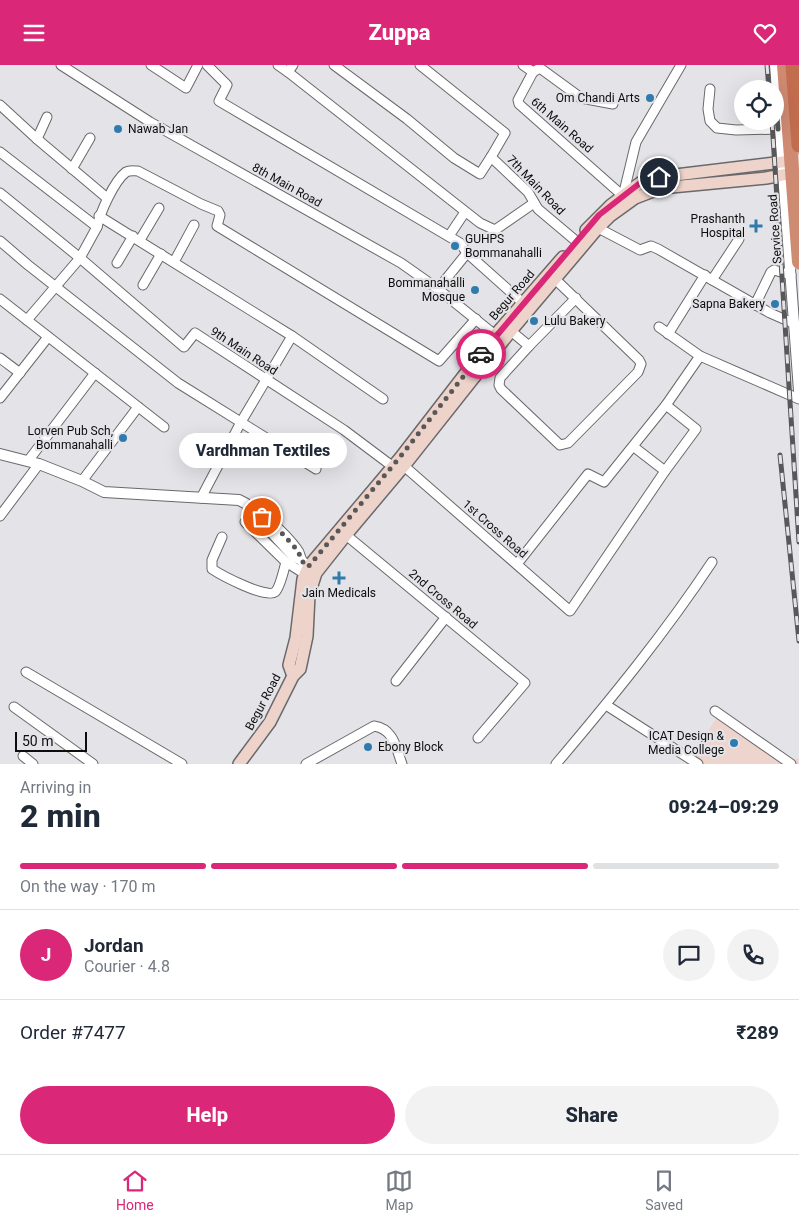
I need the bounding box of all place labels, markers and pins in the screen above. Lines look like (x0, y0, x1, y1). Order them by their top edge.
place label: Om Chandi Arts (556, 91, 640, 105)
marker: Om Chandi Arts (644, 92, 656, 104)
place label: Nawab Jan (128, 122, 188, 136)
marker: Nawab Jan (112, 123, 124, 135)
pin (638, 156, 680, 198)
place label: Prashanth Hospital (691, 212, 745, 240)
marker: Prashanth Hospital (749, 219, 763, 233)
place label: GUHPS Bommanahalli (465, 232, 542, 260)
marker: GUHPS Bommanahalli (449, 240, 461, 252)
place label: Bommanahalli Mosque (388, 276, 465, 304)
marker: Bommanahalli Mosque (469, 284, 481, 296)
place label: Sapna Bakery (692, 297, 765, 311)
marker: Sapna Bakery (769, 298, 781, 310)
place label: Lulu Bakery (544, 314, 606, 328)
marker: Lulu Bakery (528, 315, 540, 327)
place label: Lorven Pub Sch, Bommanahalli (28, 424, 113, 452)
marker: Lorven Pub Sch, Bommanahalli (117, 432, 129, 444)
callout: Vardhman Textiles (178, 432, 346, 467)
pin (241, 496, 283, 538)
marker: Jain Medicals (333, 572, 345, 584)
place label: Jain Medicals (302, 586, 376, 600)
place label: ICAT Design & Media College (648, 729, 725, 757)
marker: ICAT Design & Media College (728, 737, 740, 749)
place label: Ebony Block (378, 740, 444, 754)
marker: Ebony Block (362, 741, 374, 753)

